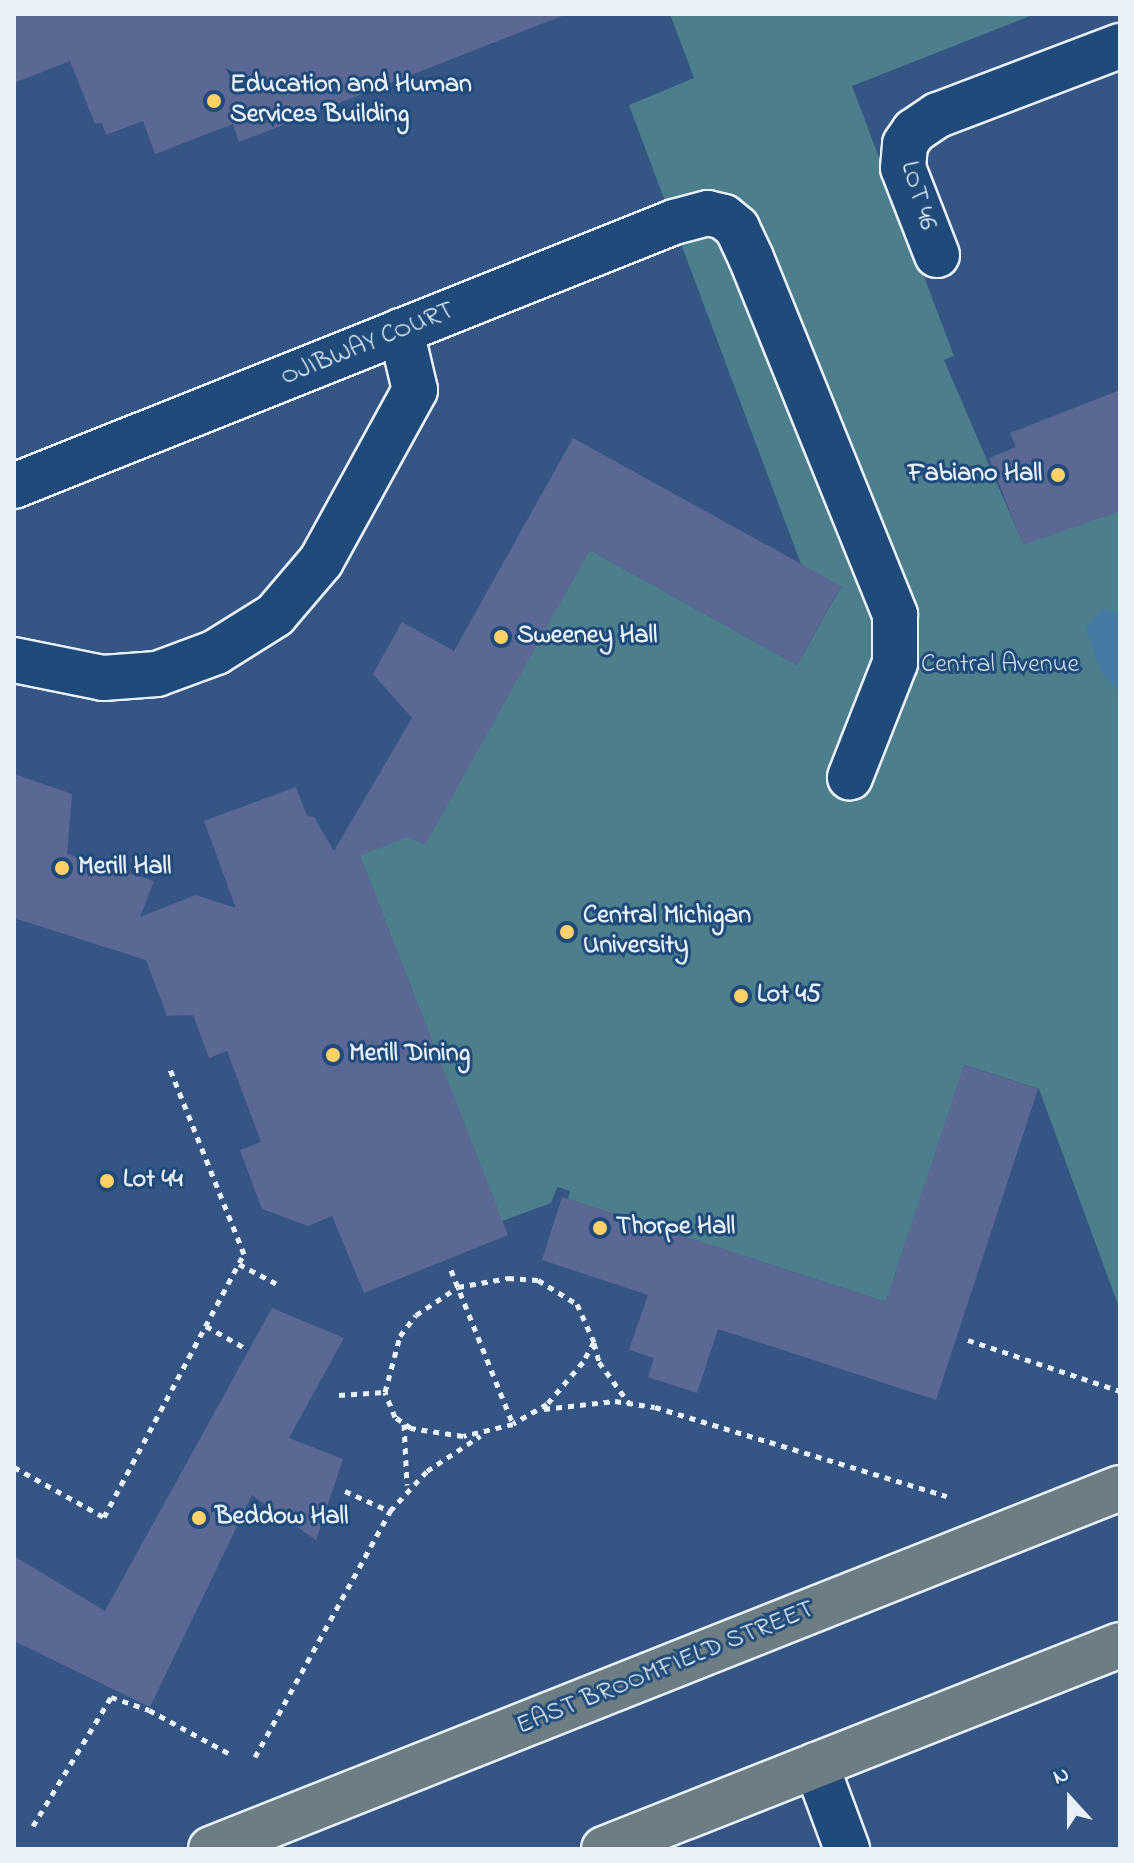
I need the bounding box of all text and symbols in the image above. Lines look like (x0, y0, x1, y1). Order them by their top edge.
place label: Education and Human Services Building (230, 70, 472, 132)
marker: Education and Human Services Building (205, 92, 223, 110)
street label: LOT 46 (892, 158, 942, 234)
street label: OJIBWAY COURT (277, 296, 459, 394)
place label: Fabiano Hall (908, 459, 1042, 491)
marker: Fabiano Hall (1049, 466, 1067, 484)
place label: Sweeney Hall (517, 621, 657, 653)
marker: Sweeney Hall (492, 628, 510, 646)
park label: Central Avenue (921, 650, 1079, 682)
place label: Merill Hall (78, 852, 171, 884)
marker: Merill Hall (53, 859, 71, 877)
place label: Central Michigan University (583, 901, 751, 962)
marker: Central Michigan University (558, 923, 576, 941)
place label: Lot 45 (757, 980, 821, 1012)
marker: Lot 45 (732, 987, 750, 1005)
place label: Merill Dining (349, 1039, 470, 1071)
marker: Merill Dining (324, 1046, 342, 1064)
place label: Lot 44 (123, 1165, 183, 1197)
marker: Lot 44 (98, 1172, 116, 1190)
place label: Thorpe Hall (616, 1212, 735, 1244)
marker: Thorpe Hall (591, 1219, 609, 1237)
place label: Beddow Hall (215, 1502, 348, 1534)
marker: Beddow Hall (190, 1509, 208, 1527)
street label: EAST BROOMFIELD STREET (513, 1595, 819, 1743)
north arrow (1030, 1759, 1110, 1839)
text: N (1049, 1759, 1074, 1794)

